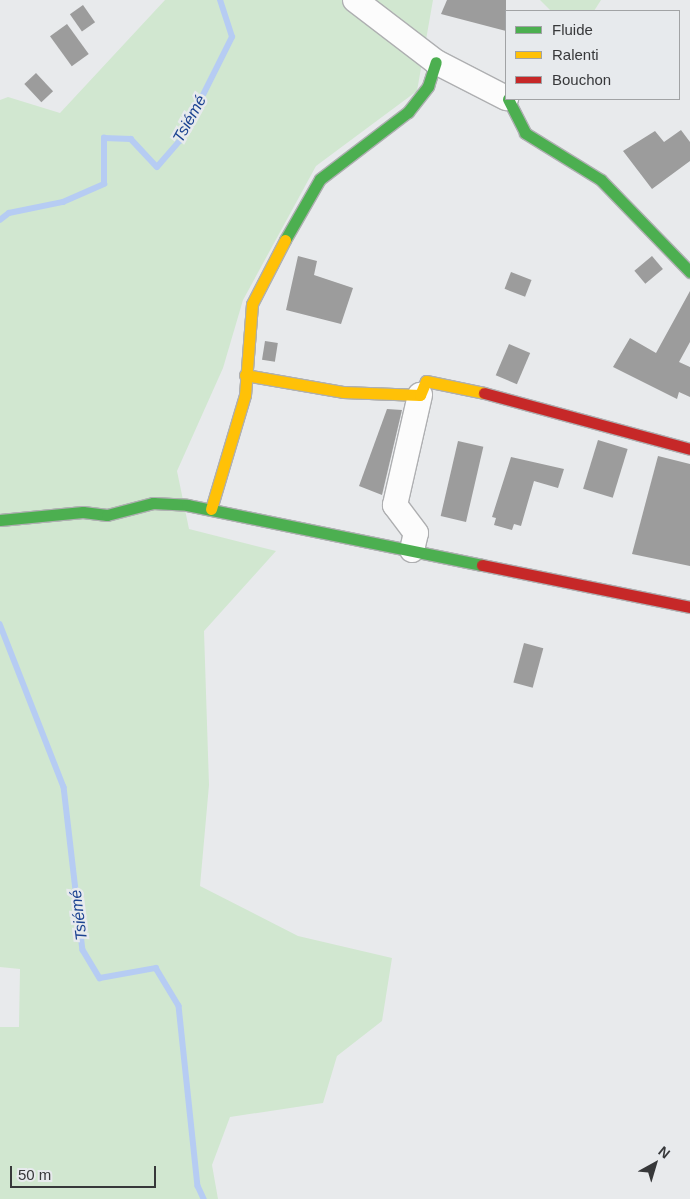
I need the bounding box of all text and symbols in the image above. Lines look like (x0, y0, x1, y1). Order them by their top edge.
legend (505, 10, 680, 100)
text: Fluide (552, 21, 593, 38)
text: Ralenti (552, 46, 599, 63)
text: Bouchon (552, 71, 611, 88)
water label: Tsiémé (169, 92, 211, 146)
water label: Tsiémé (66, 889, 92, 941)
north arrow (630, 1139, 680, 1189)
text: N (655, 1143, 673, 1162)
scale bar (12, 1156, 159, 1188)
text: 50 m (18, 1166, 51, 1183)

